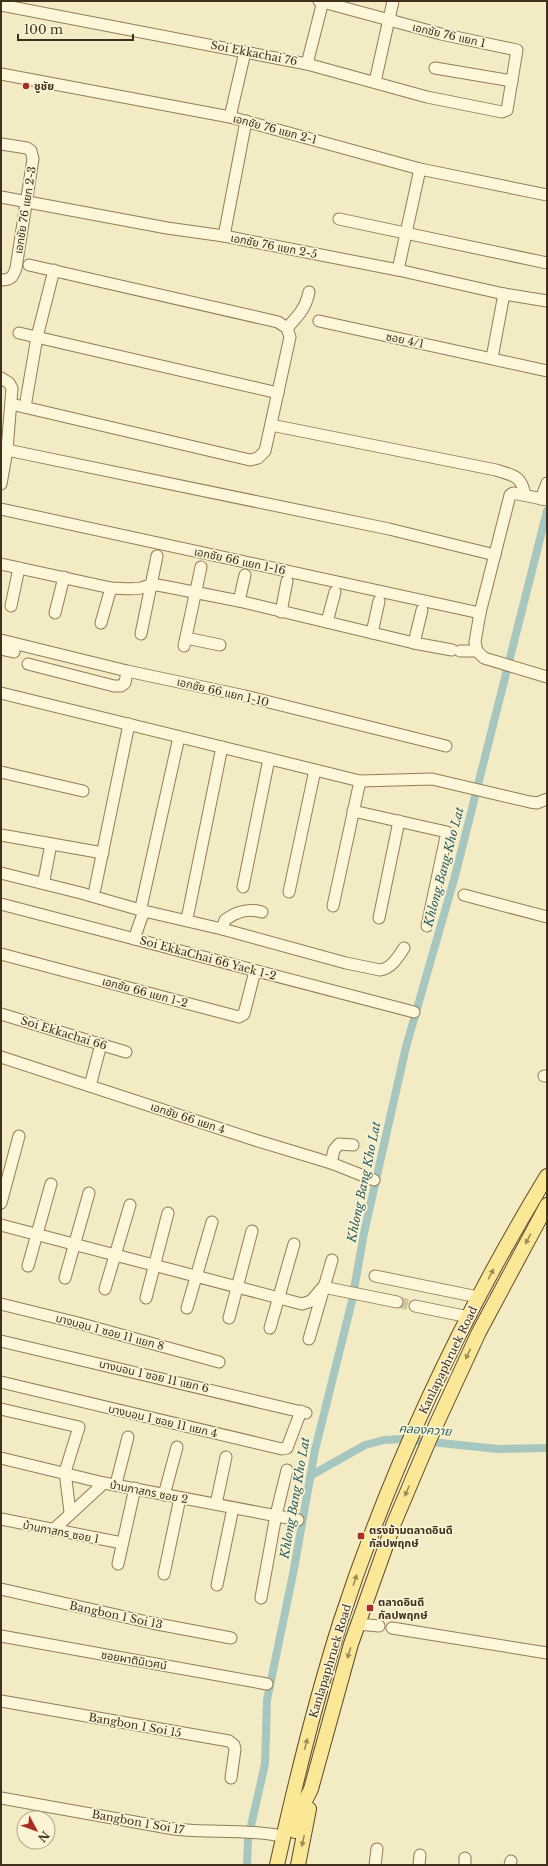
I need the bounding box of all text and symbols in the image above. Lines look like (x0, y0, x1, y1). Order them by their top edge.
scale bar (18, 16, 133, 42)
street label: เอกชัย 76 แยก 1 (411, 20, 487, 50)
text: 100 m (24, 22, 63, 37)
street label: Soi Ekkachai 76 (210, 38, 298, 68)
place label: ชูชัย (34, 79, 54, 93)
marker: ชูชัย (21, 81, 31, 91)
street label: เอกชัย 76 แยก 2-1 (231, 111, 319, 147)
street label: เอกชัย 76 แยก 2-3 (11, 165, 39, 255)
street label: เอกชัย 76 แยก 2-5 (230, 231, 318, 261)
street label: ซอย 4/1 (385, 329, 425, 351)
street label: เอกชัย 66 แยก 1-16 (193, 544, 287, 578)
street label: เอกชัย 66 แยก 1-10 (176, 675, 271, 709)
water label: Khlong Bang Kho Lat (420, 805, 467, 929)
street label: Soi EkkaChai 66 Yaek 1-2 (138, 933, 278, 983)
street label: เอกชัย 66 แยก 1-2 (101, 974, 190, 1010)
street label: Soi Ekkachai 66 (19, 1013, 109, 1053)
street label: เอกชัย 66 แยก 4 (149, 1099, 227, 1137)
water label: Khlong Bang Kho Lat (343, 1120, 384, 1245)
one-way arrow (525, 1233, 531, 1245)
one-way arrow (487, 1268, 494, 1280)
street label: Kanlapaphruek Road (416, 1303, 481, 1416)
street label: บางบอน 1 ซอย 11 แยก 8 (54, 1311, 166, 1353)
one-way arrow (465, 1349, 471, 1360)
street label: บางบอน 1 ซอย 11 แยก 6 (98, 1357, 210, 1395)
street label: บางบอน 1 ซอย 11 แยก 4 (107, 1402, 219, 1440)
water label: คลองควาย (398, 1420, 453, 1439)
water label: Khlong Bang Kho Lat (276, 1435, 313, 1561)
street label: บ้านภาสกร ซอย 2 (109, 1478, 189, 1506)
one-way arrow (404, 1486, 410, 1497)
street label: บ้านภาสกร ซอย 1 (22, 1518, 100, 1546)
place label: ตรงข้ามตลาดอินดี กัลปพฤกษ์ (369, 1523, 453, 1550)
marker: ตรงข้ามตลาดอินดี กัลปพฤกษ์ (356, 1531, 366, 1541)
one-way arrow (353, 1573, 359, 1585)
place label: ตลาดอินดี กัลปพฤกษ์ (378, 1595, 428, 1622)
street label: Bangbon 1 Soi 13 (68, 1598, 164, 1632)
street label: Kanlapaphruek Road (306, 1602, 354, 1720)
marker: ตลาดอินดี กัลปพฤกษ์ (365, 1603, 375, 1613)
street label: ซอยผาตินิเวศน์ (100, 1647, 168, 1673)
one-way arrow (346, 1647, 352, 1659)
street label: Bangbon 1 Soi 15 (87, 1710, 183, 1740)
one-way arrow (303, 1738, 309, 1750)
street label: Bangbon 1 Soi 17 (91, 1807, 186, 1837)
north arrow (16, 1810, 56, 1850)
text: N (34, 1828, 52, 1846)
one-way arrow (299, 1835, 305, 1847)

